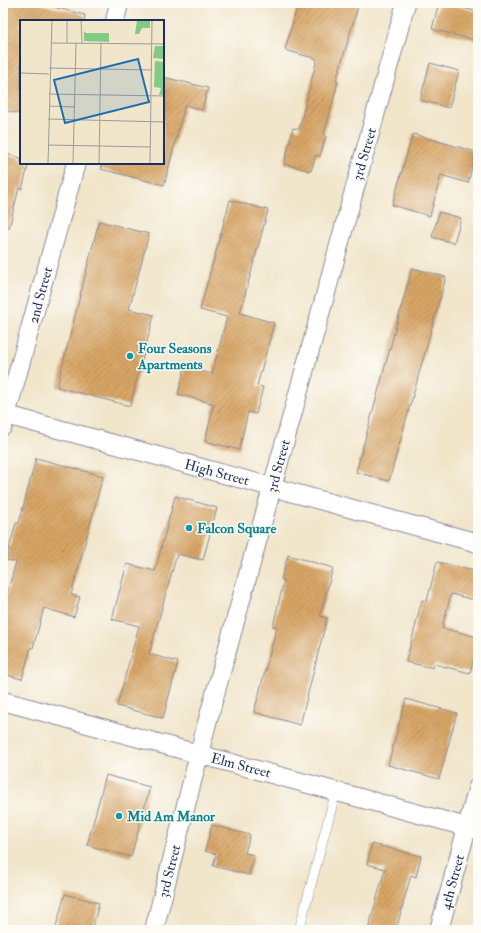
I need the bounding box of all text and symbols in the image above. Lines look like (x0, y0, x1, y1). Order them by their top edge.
inset map (20, 20, 164, 164)
street label: 3rd Street (349, 125, 380, 182)
street label: 2nd Street (25, 265, 56, 325)
place label: Four Seasons Apartments (137, 340, 212, 374)
marker: Four Seasons Apartments (125, 351, 135, 361)
street label: 3rd Street (263, 437, 294, 494)
street label: High Street (183, 456, 251, 489)
place label: Falcon Square (197, 520, 276, 538)
marker: Falcon Square (184, 523, 194, 533)
street label: Elm Street (209, 749, 273, 782)
place label: Mid Am Manor (126, 808, 216, 825)
marker: Mid Am Manor (114, 811, 124, 821)
street label: 3rd Street (155, 842, 184, 899)
street label: 4th Street (437, 852, 468, 911)

